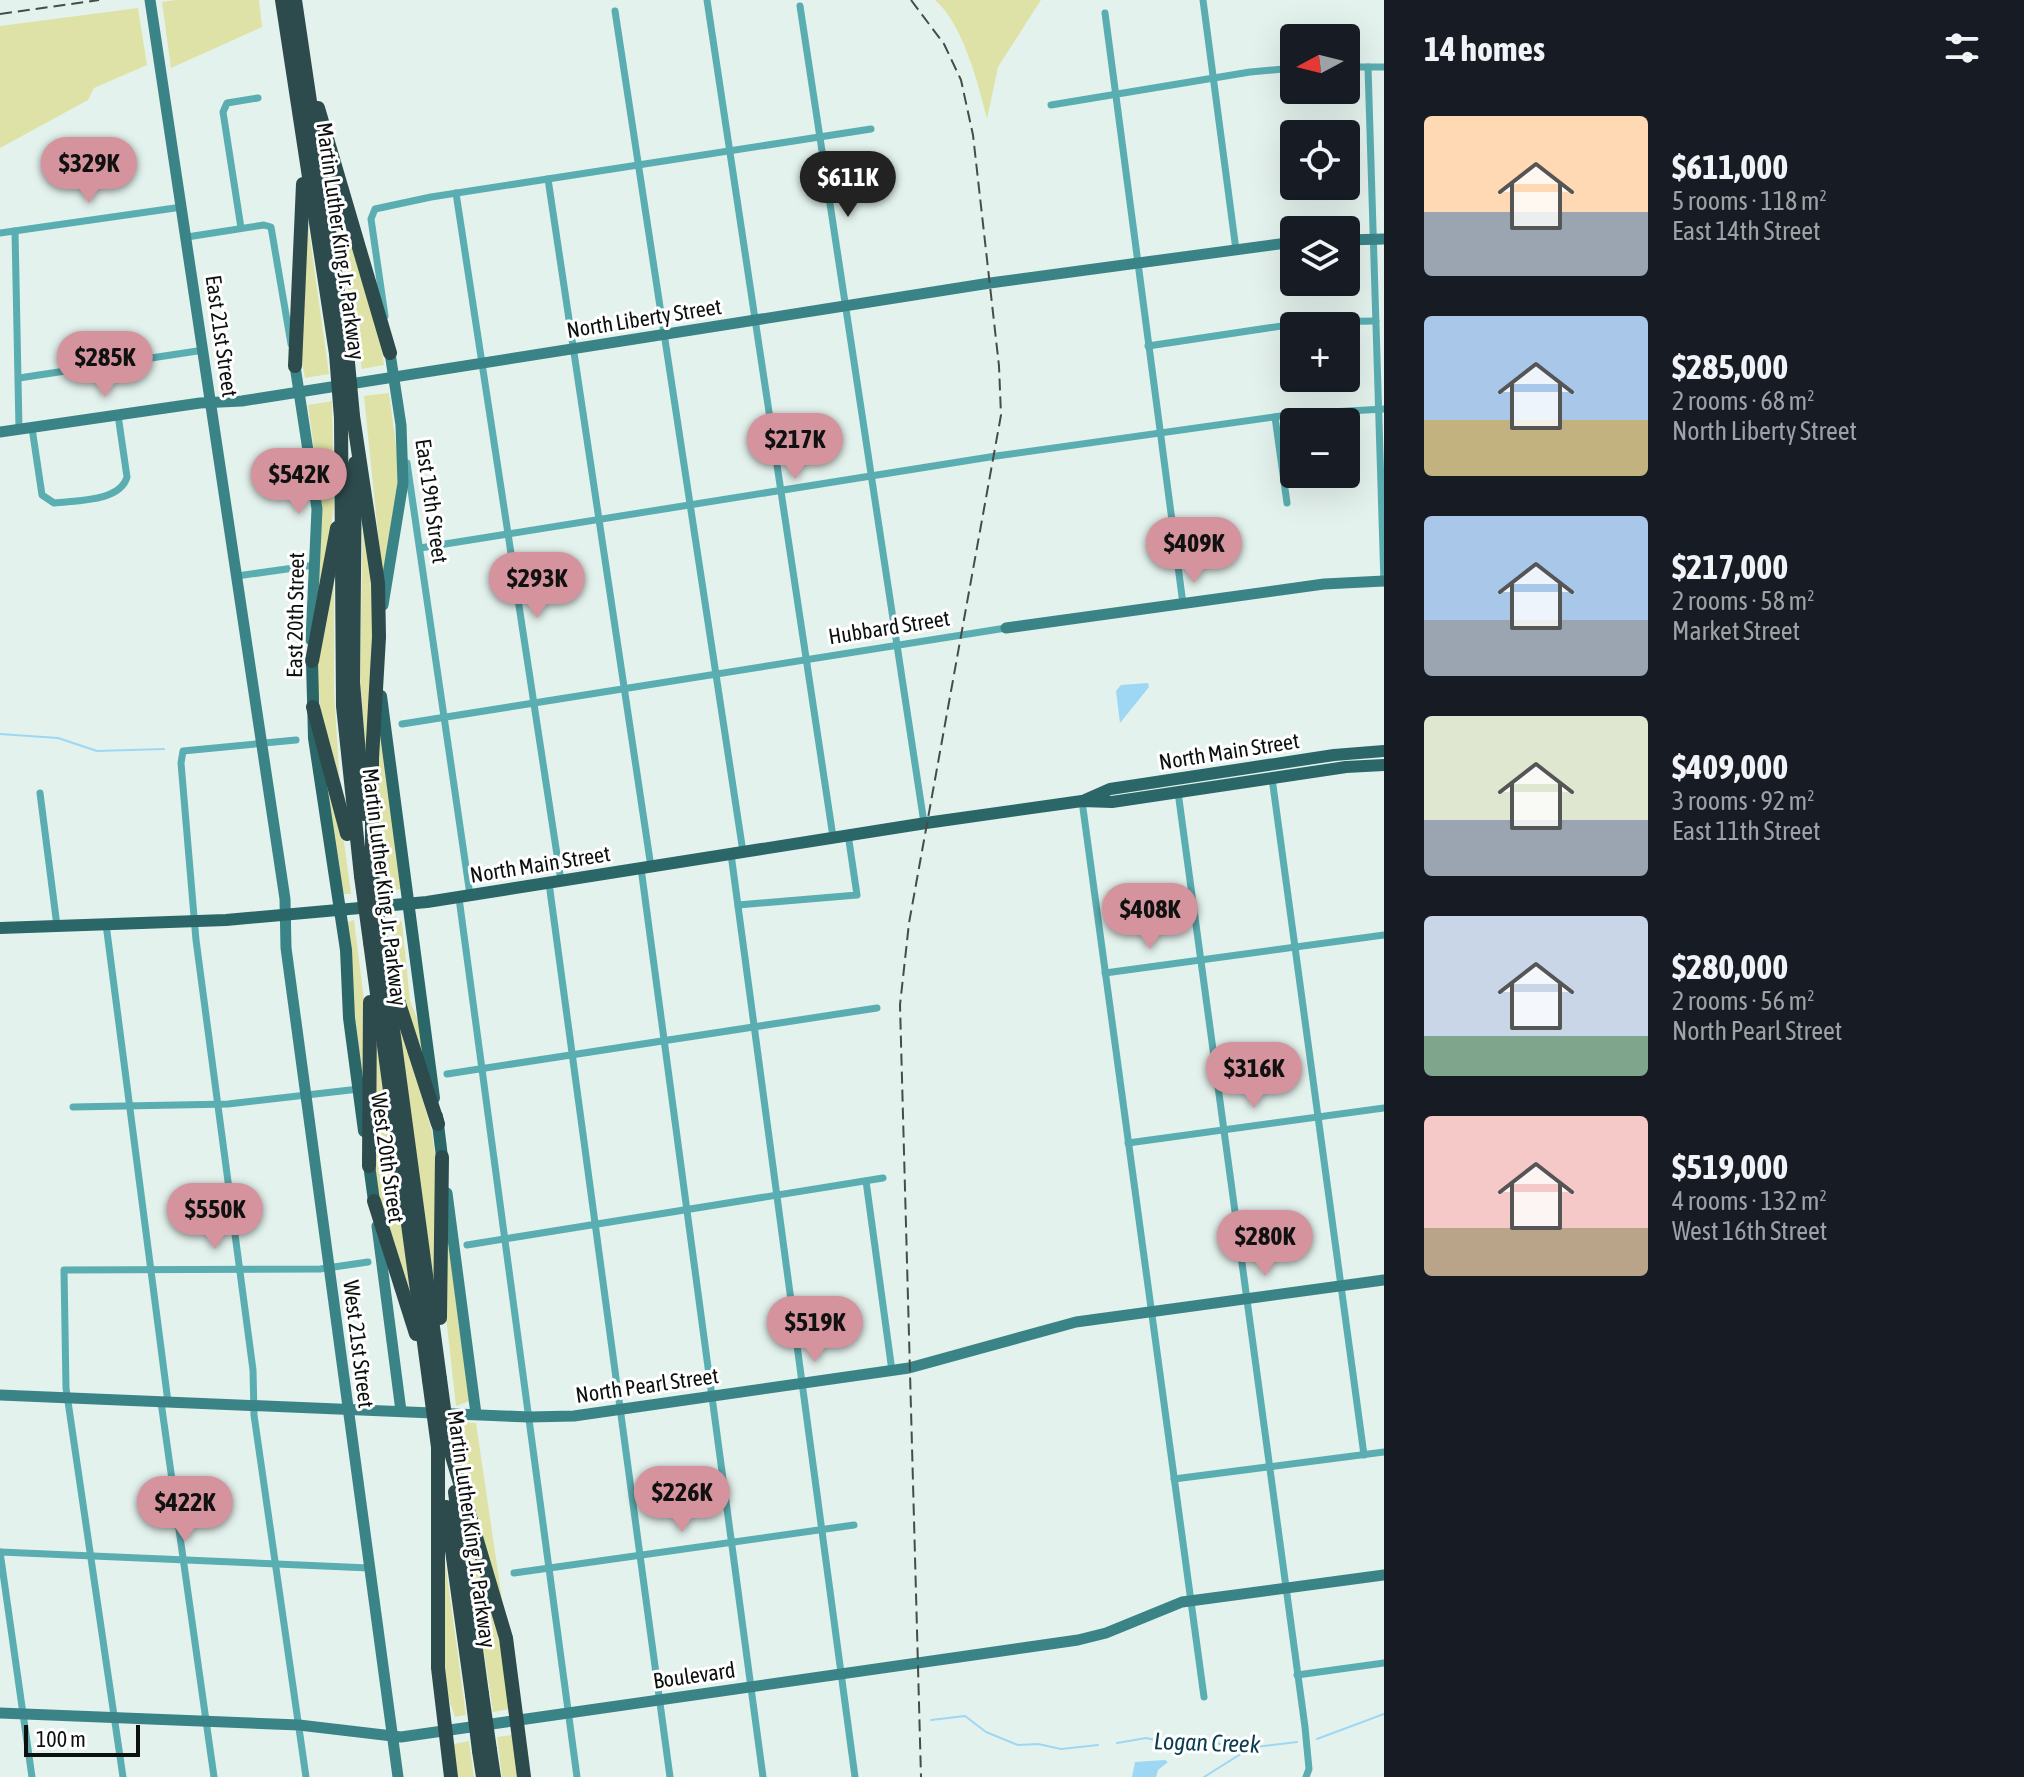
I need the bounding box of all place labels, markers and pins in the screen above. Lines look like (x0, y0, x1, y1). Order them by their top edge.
pin: $329K (33, 137, 145, 205)
pin: $611K (792, 151, 904, 219)
pin: $285K (49, 331, 161, 399)
pin: $217K (739, 413, 851, 481)
pin: $542K (243, 448, 355, 516)
pin: $409K (1138, 517, 1250, 585)
pin: $293K (481, 552, 593, 620)
pin: $408K (1094, 883, 1206, 951)
pin: $316K (1198, 1042, 1310, 1110)
pin: $550K (159, 1183, 271, 1251)
pin: $280K (1209, 1210, 1321, 1278)
pin: $519K (759, 1296, 871, 1364)
pin: $226K (626, 1466, 738, 1534)
pin: $422K (129, 1476, 241, 1544)

